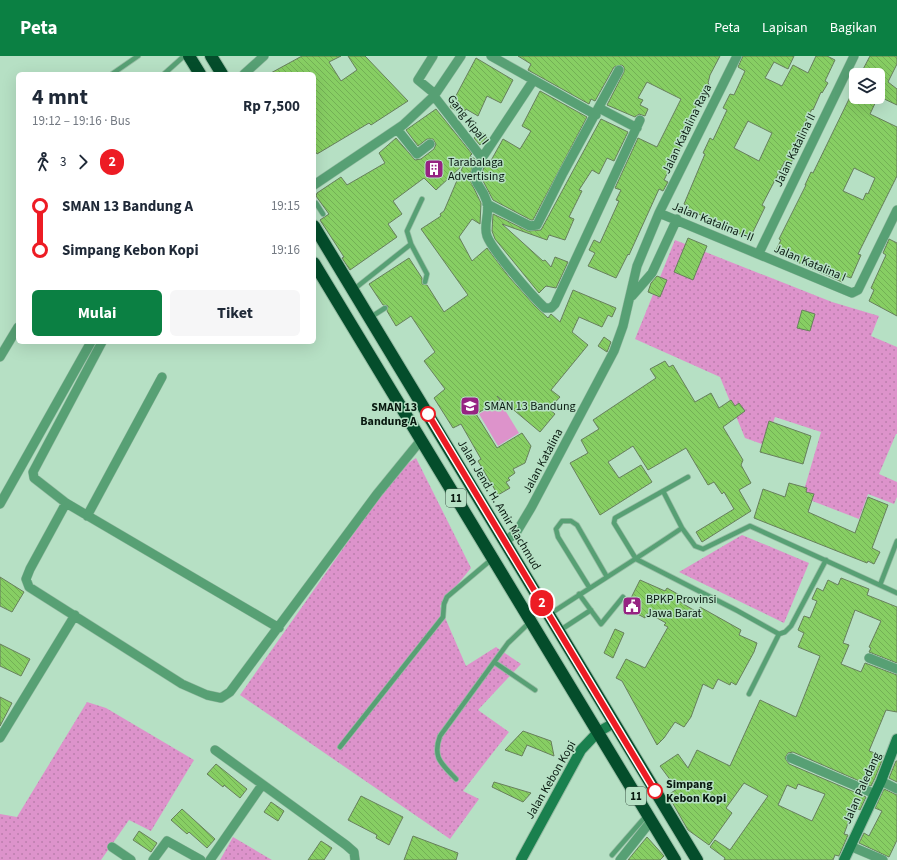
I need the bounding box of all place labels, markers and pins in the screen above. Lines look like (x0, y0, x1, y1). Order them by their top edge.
place label: Tarabalaga Advertising (448, 154, 504, 185)
building icon: Tarabalaga Advertising (423, 158, 445, 180)
school or university icon: SMAN 13 Bandung (459, 395, 481, 417)
place label: SMAN 13 Bandung (484, 398, 576, 415)
place label: SMAN 13 Bandung A (360, 399, 417, 430)
marker: SMAN 13 Bandung A (420, 406, 436, 422)
place label: BPKP Provinsi Jawa Barat (646, 591, 716, 622)
public building icon: BPKP Provinsi Jawa Barat (621, 595, 643, 617)
place label: Simpang Kebon Kopi (666, 776, 726, 807)
marker: Simpang Kebon Kopi (647, 783, 663, 799)

